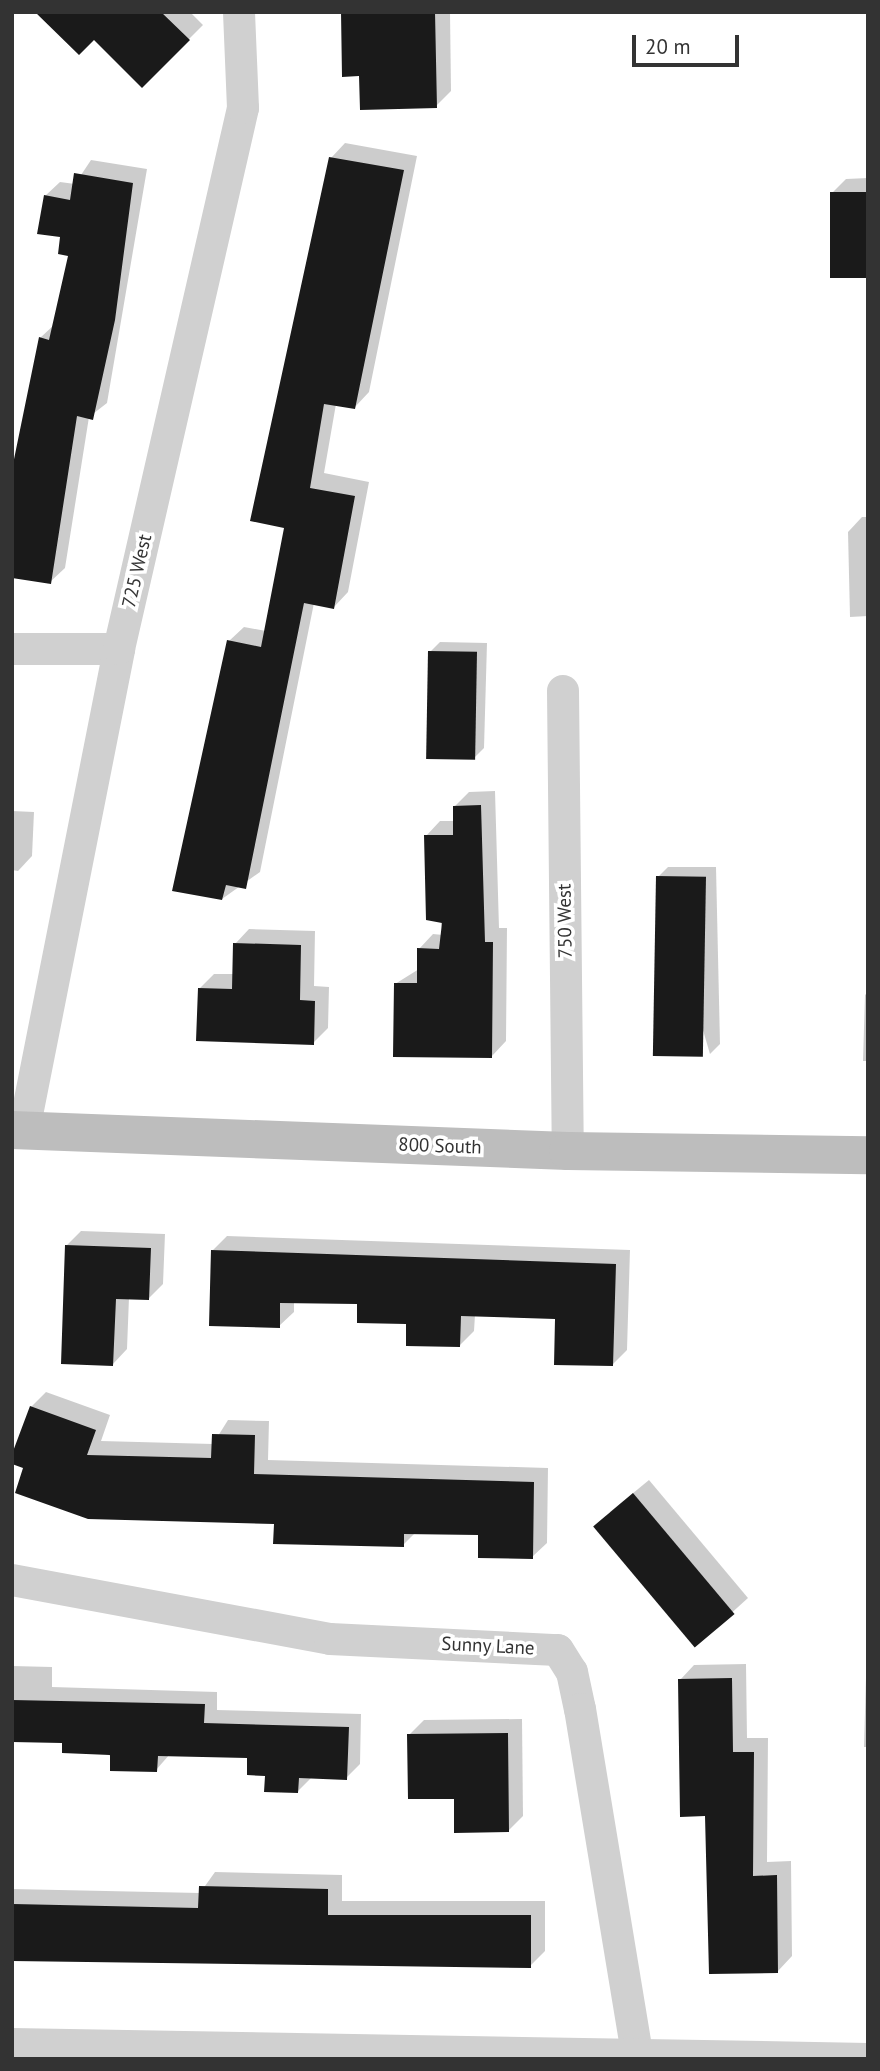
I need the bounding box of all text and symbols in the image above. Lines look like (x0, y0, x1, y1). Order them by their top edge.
scale bar (635, 21, 742, 65)
text: 20 m (645, 33, 691, 60)
street label: 725 West (117, 532, 157, 610)
street label: 750 West (553, 883, 577, 959)
street label: 800 South (398, 1133, 482, 1159)
street label: Sunny Lane (440, 1632, 536, 1660)

